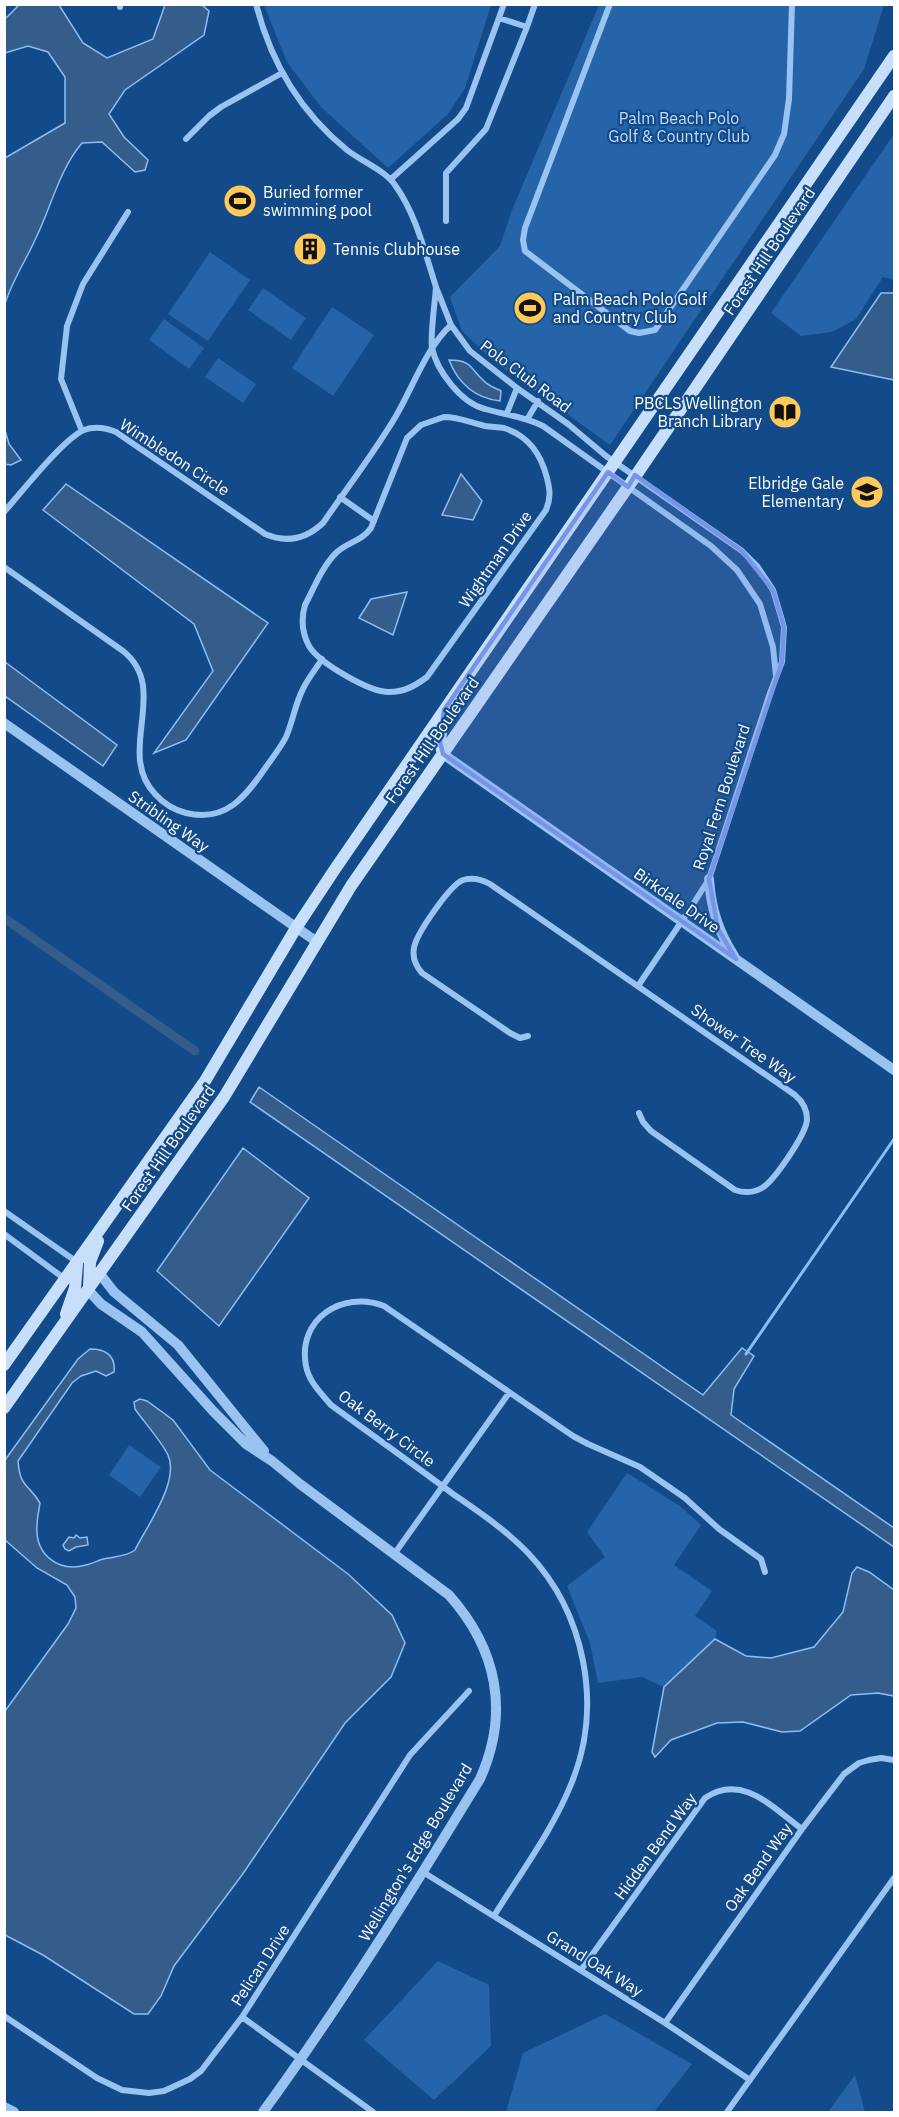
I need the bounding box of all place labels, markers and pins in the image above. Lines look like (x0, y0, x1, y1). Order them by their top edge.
place label: Buried former swimming pool (263, 182, 372, 220)
sports icon: Buried former swimming pool (222, 183, 258, 219)
building icon: Tennis Clubhouse (292, 231, 328, 267)
place label: Tennis Clubhouse (333, 239, 460, 259)
place label: Palm Beach Polo Golf and Country Club (553, 289, 707, 327)
sports icon: Palm Beach Polo Golf and Country Club (512, 290, 548, 326)
place label: PBCLS Wellington Branch Library (634, 393, 762, 431)
library icon: PBCLS Wellington Branch Library (767, 394, 803, 430)
place label: Elbridge Gale Elementary (748, 473, 844, 511)
school or university icon: Elbridge Gale Elementary (849, 474, 885, 510)

